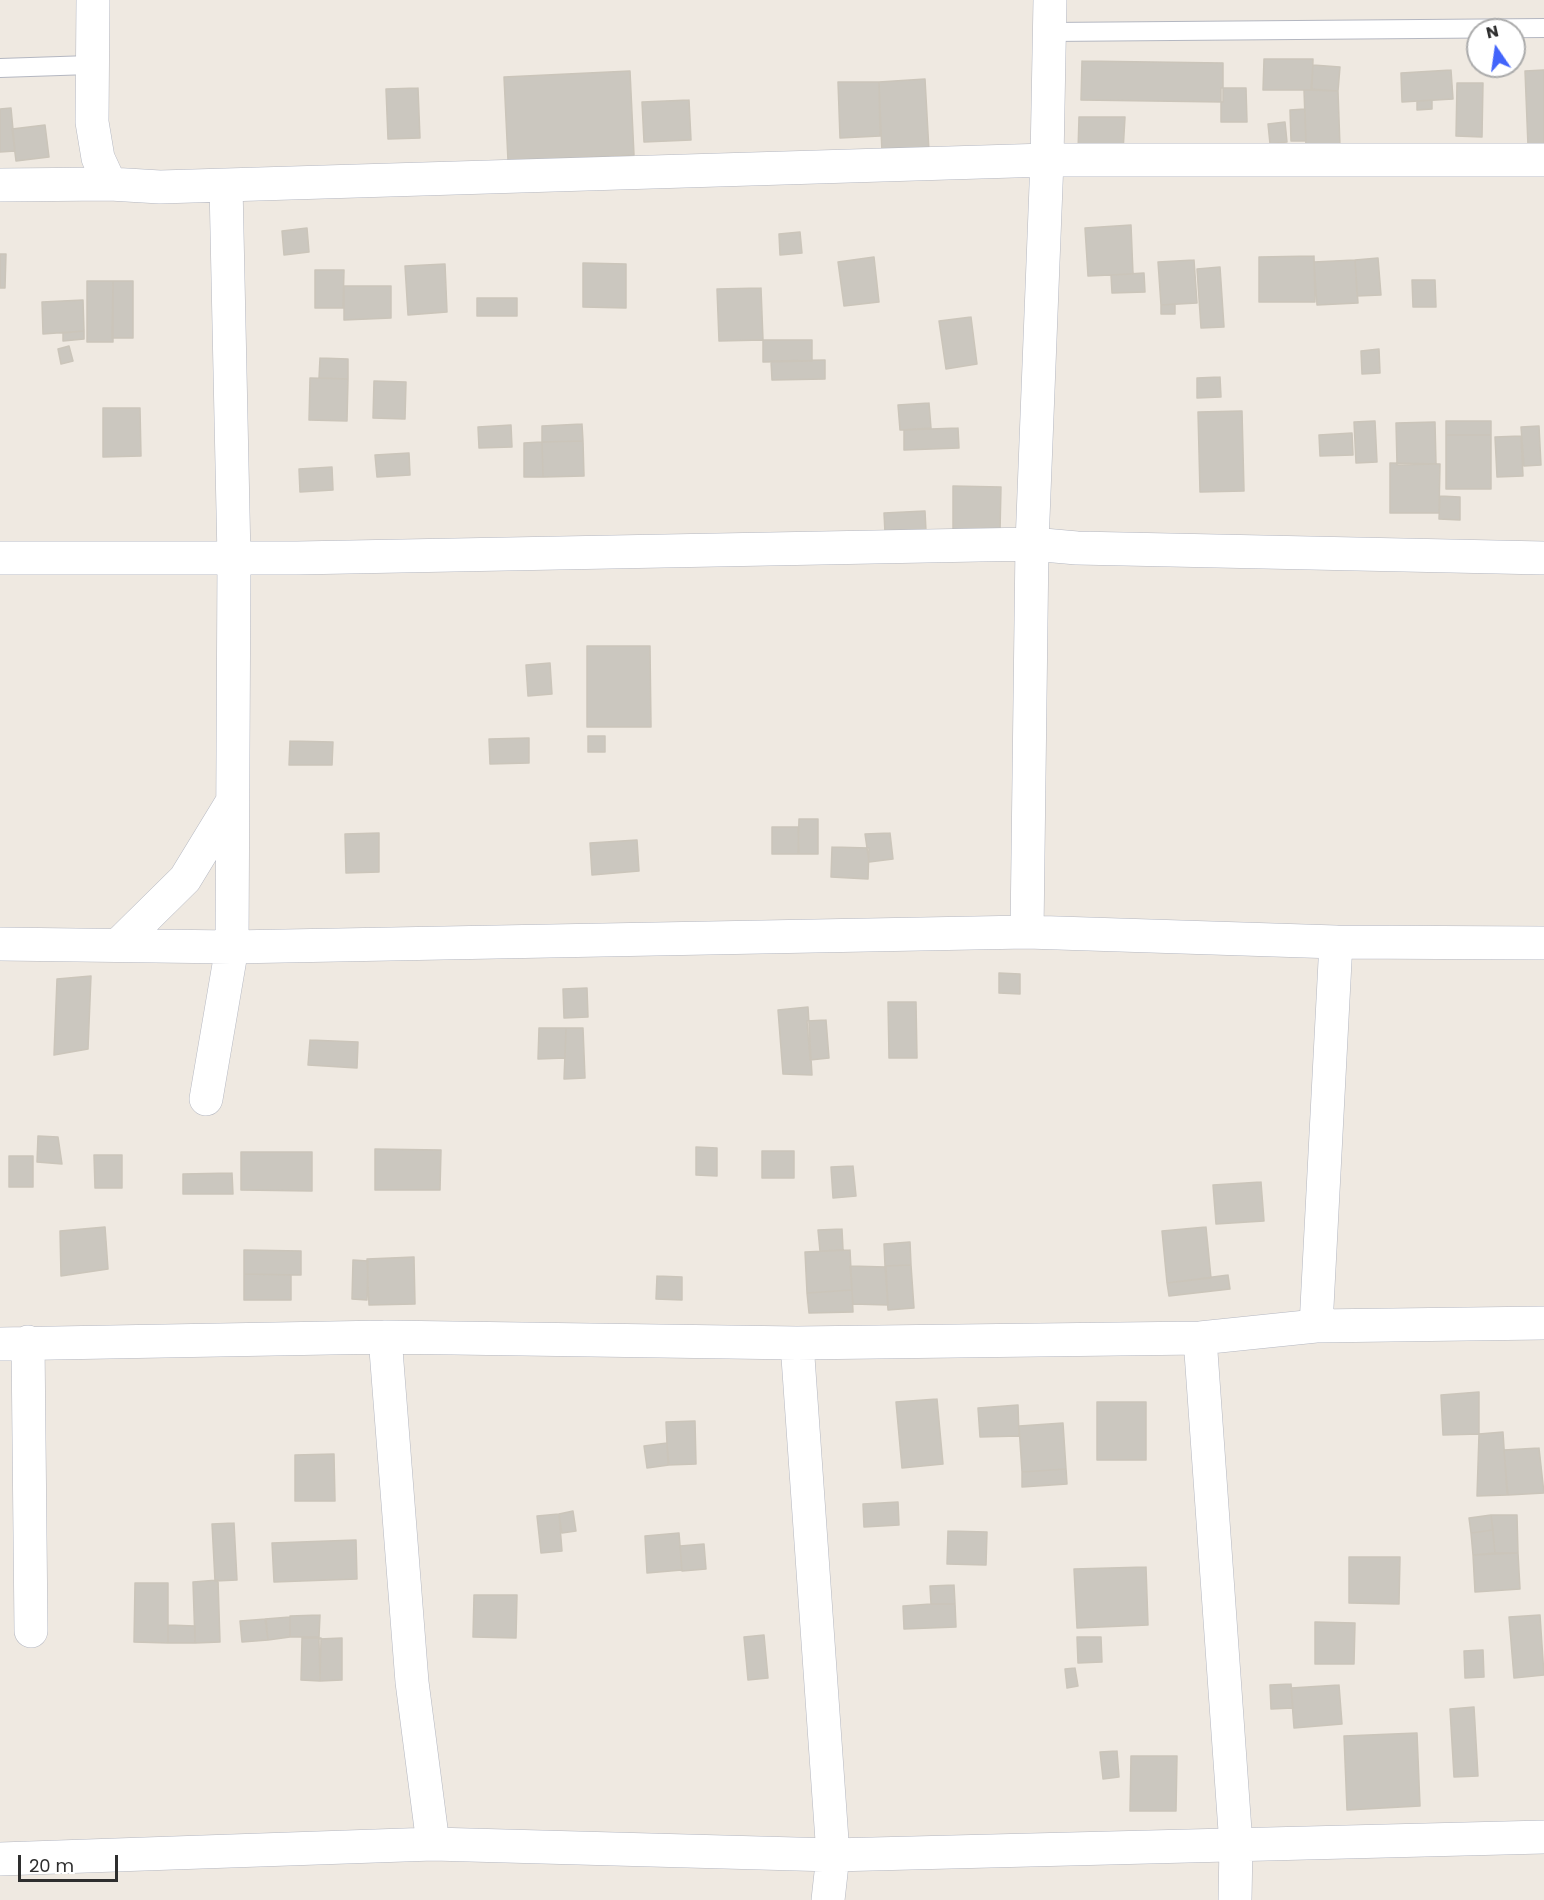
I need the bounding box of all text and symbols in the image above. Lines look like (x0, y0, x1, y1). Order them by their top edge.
north arrow (1466, 18, 1526, 78)
text: N (1484, 19, 1501, 44)
scale bar (21, 1843, 122, 1881)
text: 20 m (29, 1853, 74, 1878)

